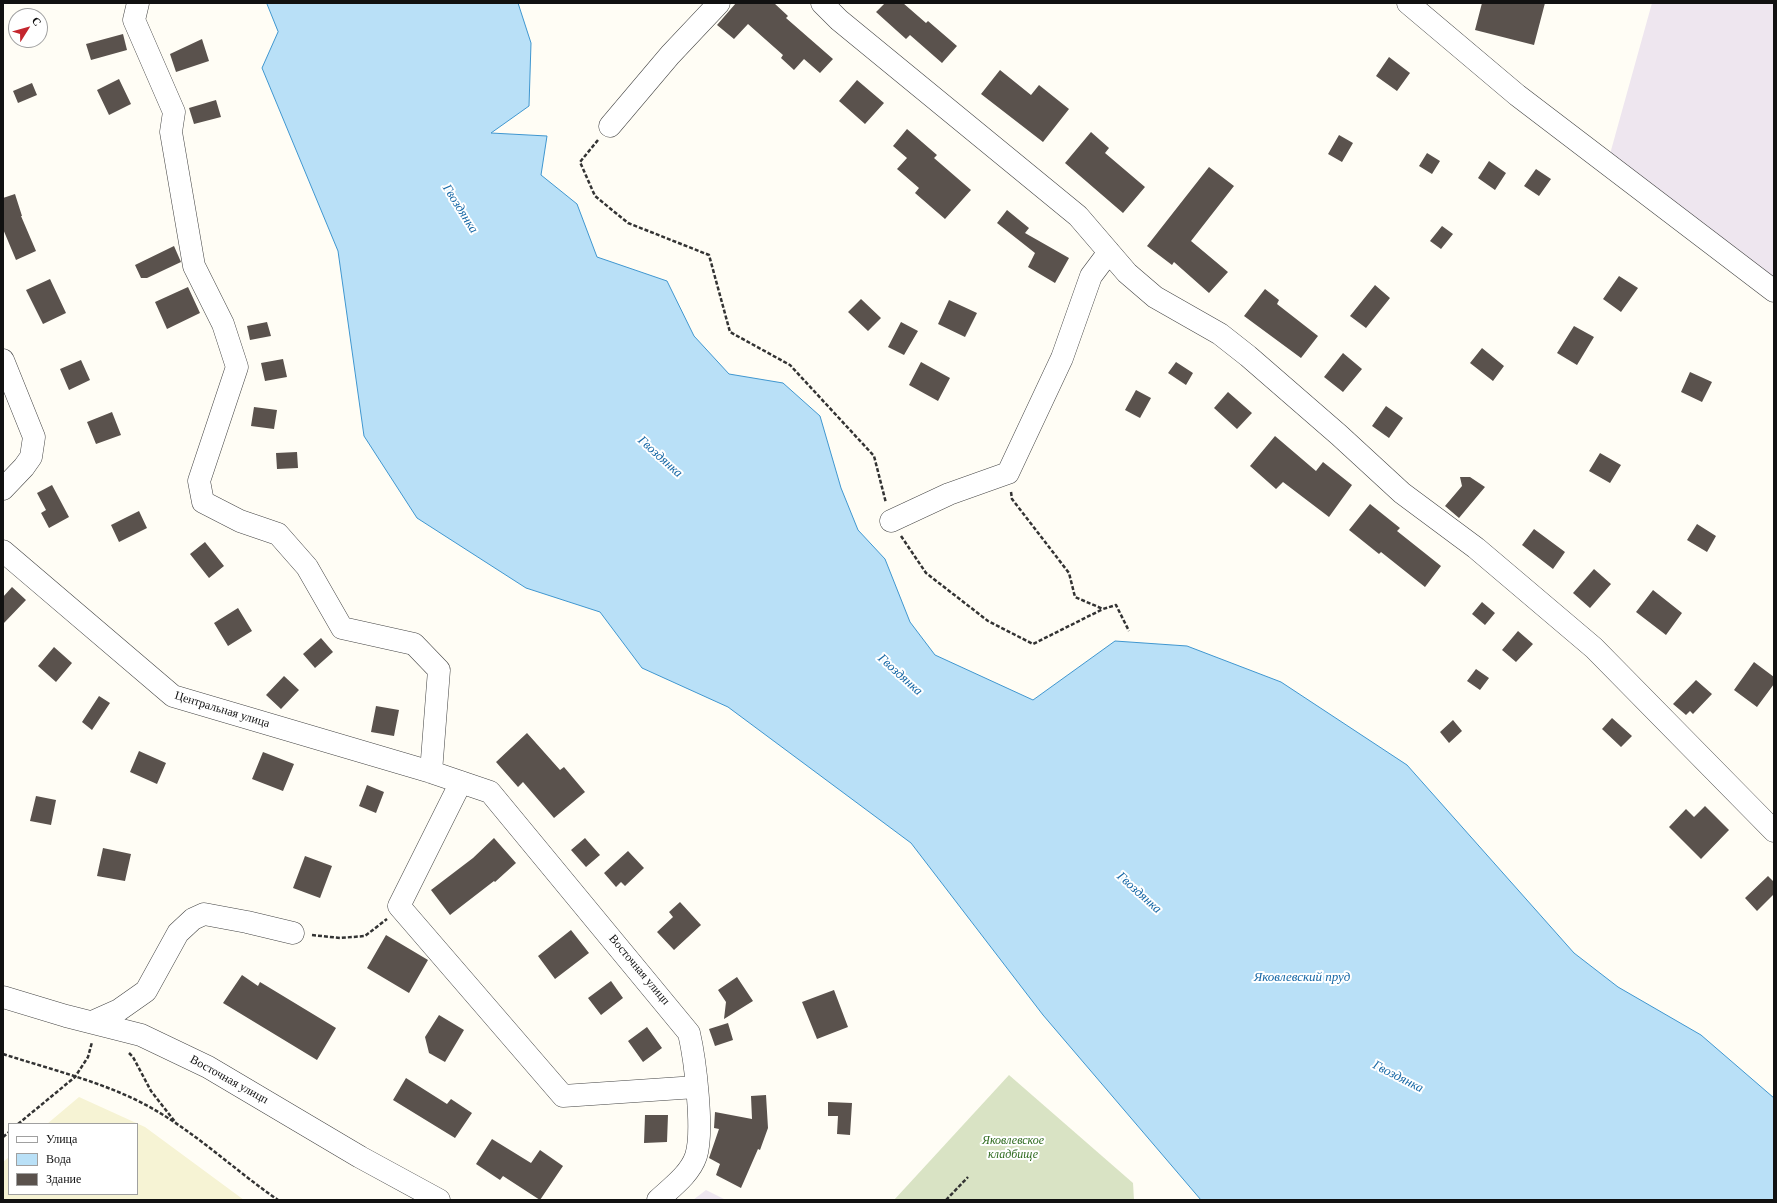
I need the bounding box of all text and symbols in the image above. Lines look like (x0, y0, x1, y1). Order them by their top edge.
north arrow (8, 8, 48, 48)
text: С (30, 15, 44, 28)
water label: Гвоздянка (439, 182, 481, 236)
water label: Гвоздянка (634, 433, 686, 481)
water label: Гвоздянка (874, 651, 926, 699)
street label: Центральная улица (173, 689, 271, 731)
water label: Гвоздянка (1113, 869, 1165, 917)
street label: Восточная улицп (605, 932, 673, 1008)
water label: Яковлевский пруд (1254, 970, 1350, 986)
street label: Восточная улицп (187, 1053, 271, 1107)
water label: Гвоздянка (1370, 1058, 1426, 1096)
legend (8, 1123, 138, 1195)
text: Улица (46, 1132, 77, 1146)
park label: Яковлевское кладбище (982, 1134, 1044, 1162)
text: Вода (46, 1152, 71, 1166)
text: Здание (46, 1172, 81, 1186)

